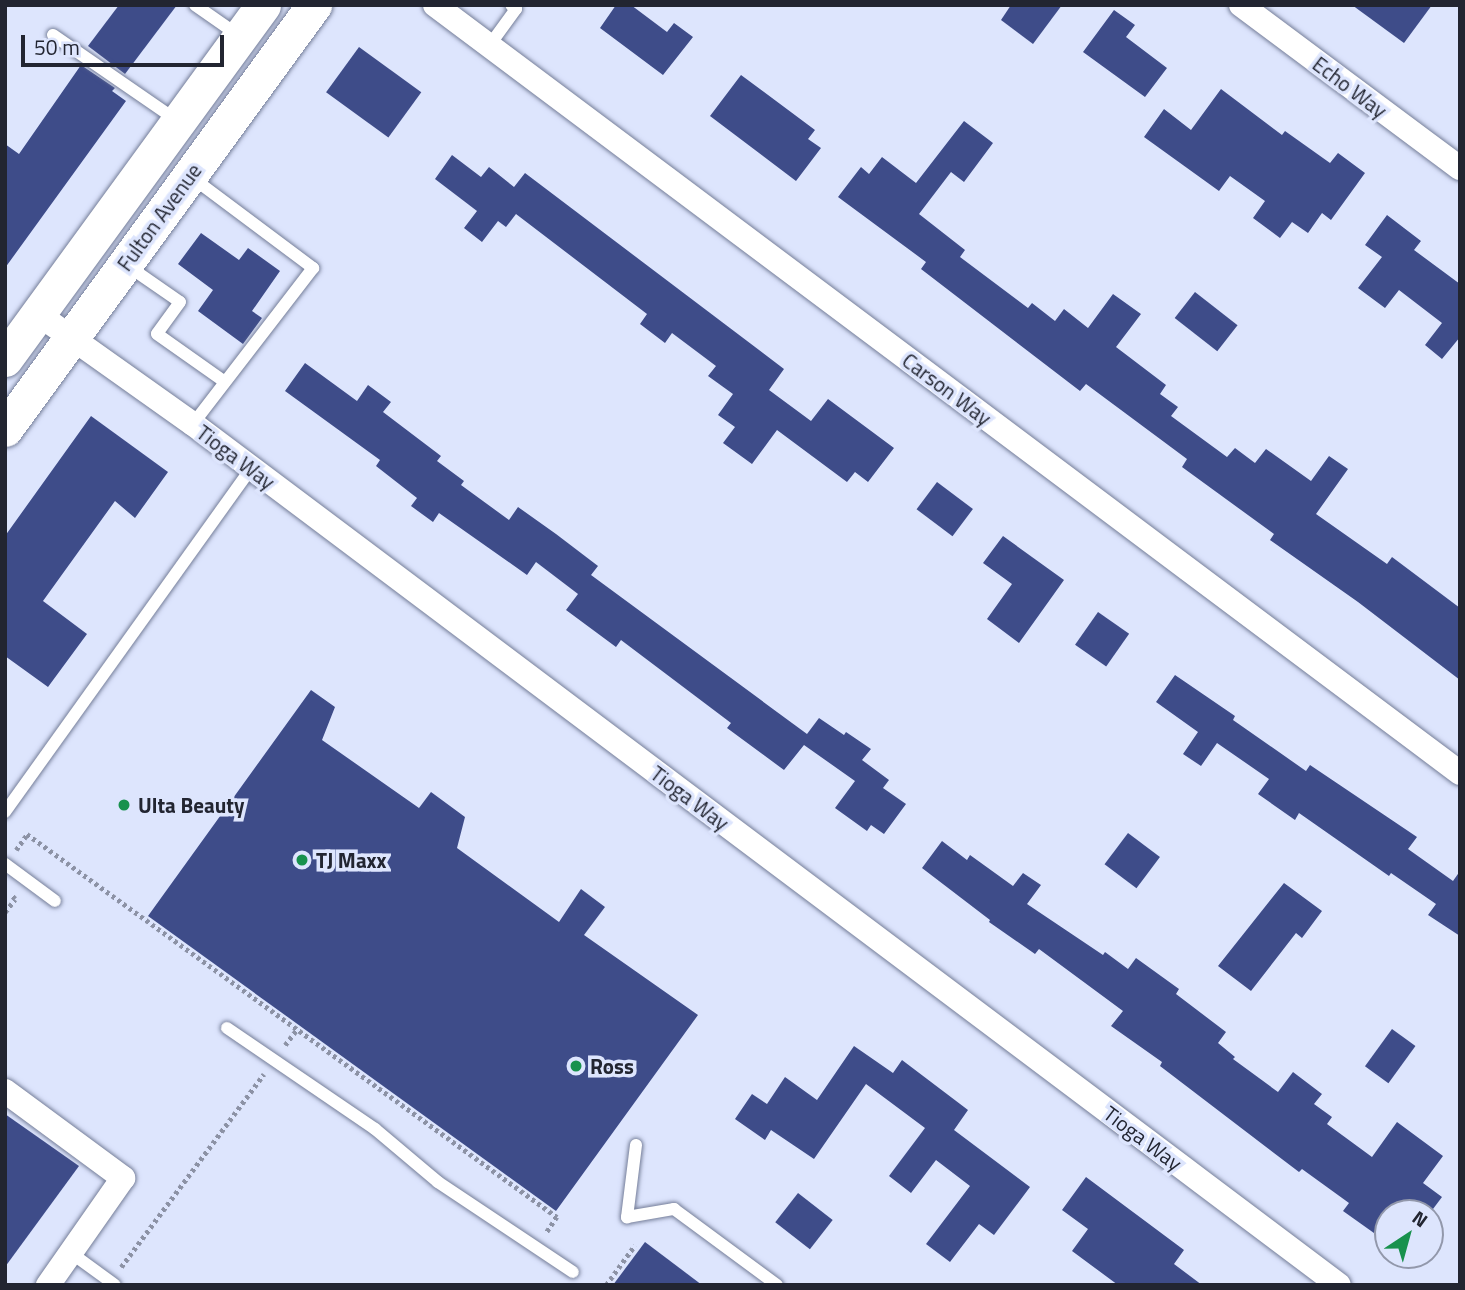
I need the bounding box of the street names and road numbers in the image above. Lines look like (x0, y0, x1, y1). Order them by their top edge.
street label: Echo Way (1308, 51, 1392, 123)
street label: Fulton Avenue (112, 158, 206, 276)
street label: Carson Way (898, 347, 996, 431)
street label: Tioga Way (192, 419, 280, 495)
street label: Tioga Way (646, 760, 734, 836)
street label: Tioga Way (1099, 1100, 1187, 1176)

